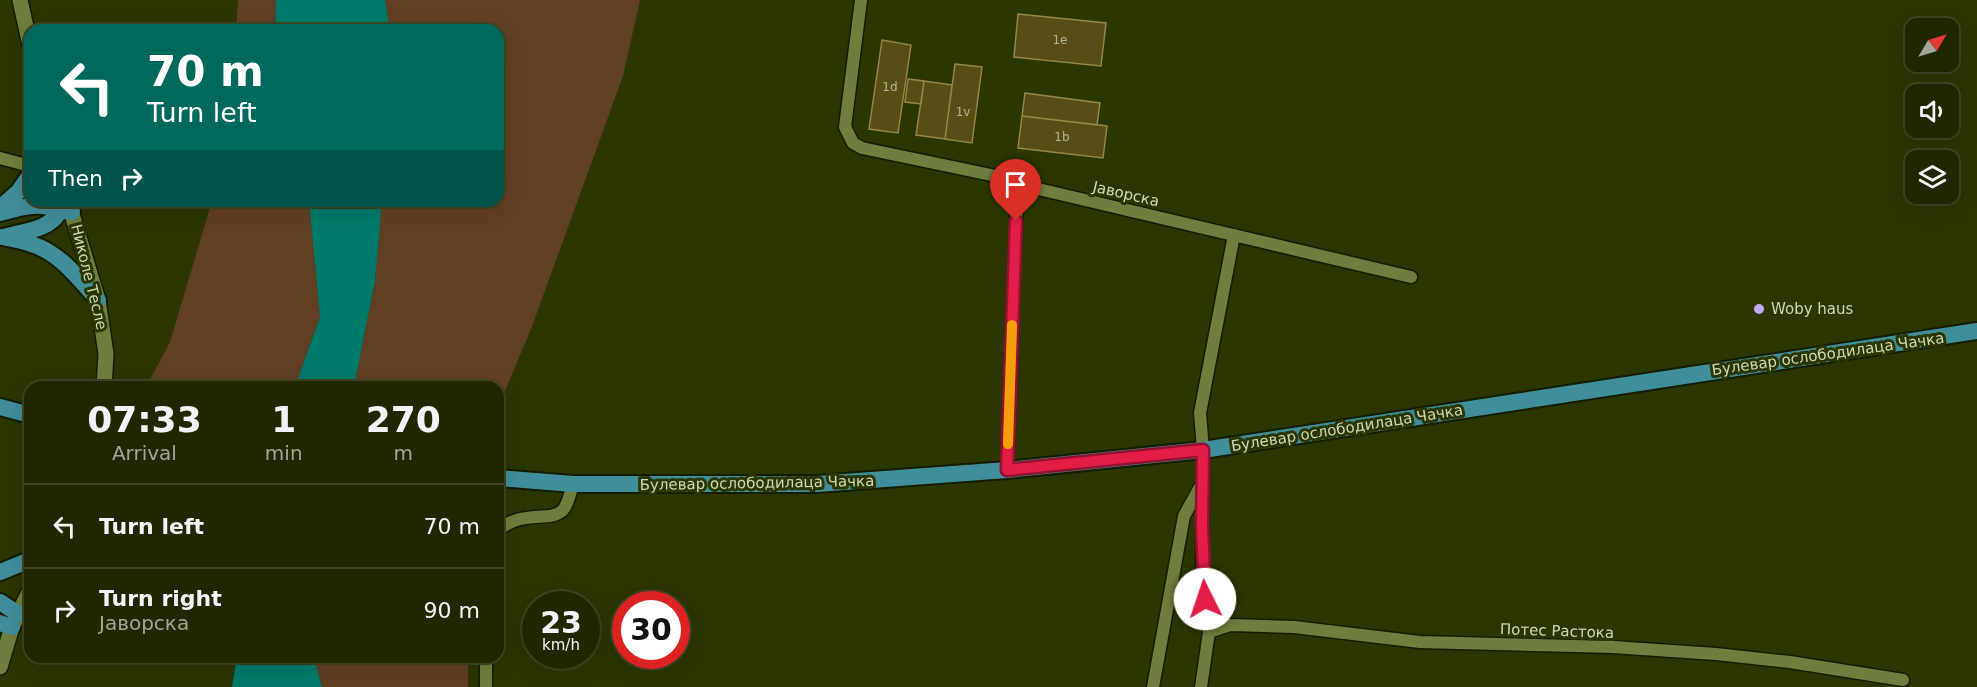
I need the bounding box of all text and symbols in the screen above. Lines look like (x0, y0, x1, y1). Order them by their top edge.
north arrow (1905, 18, 1959, 72)
map controls (1905, 18, 1959, 204)
house number: 1e (1052, 33, 1068, 47)
text: 70 m (147, 47, 264, 96)
icon: left (48, 48, 126, 126)
house number: 1d (882, 80, 898, 94)
button: sound (1905, 84, 1959, 138)
text: Turn left (147, 97, 257, 128)
house number: 1v (956, 105, 970, 119)
house number: 1b (1054, 130, 1070, 144)
button: layers (1905, 150, 1959, 204)
pin (990, 159, 1041, 221)
icon: right (115, 162, 148, 195)
text: Then (48, 166, 103, 191)
icon: arrive (999, 168, 1032, 201)
street label: Јаворска (1090, 177, 1161, 210)
street label: Николе Тесле (67, 222, 111, 332)
place label: Woby haus (1771, 300, 1854, 318)
marker: Woby haus (1752, 302, 1766, 316)
street label: Булевар ослободилаца Чачка (1711, 329, 1945, 379)
text: 07:33 (87, 399, 202, 440)
text: 1 (271, 399, 296, 440)
text: 270 (366, 399, 441, 440)
street label: Булевар ослободилаца Чачка (1230, 401, 1464, 455)
text: Arrival (112, 441, 177, 465)
text: min (265, 441, 303, 465)
text: m (394, 441, 413, 465)
street label: Булевар ослободилаца Чачка (640, 472, 874, 494)
icon: left (48, 510, 81, 543)
text: Turn left (99, 514, 204, 539)
text: 70 m (424, 514, 480, 539)
position arrow (1173, 567, 1237, 631)
text: Turn right (99, 586, 222, 611)
speed limit sign: 30 (612, 591, 690, 669)
icon: right (48, 594, 81, 627)
text: 90 m (424, 598, 480, 623)
text: 23 (540, 605, 582, 640)
text: Јаворска (99, 611, 189, 635)
street label: Потес Растока (1500, 620, 1614, 642)
text: km/h (542, 636, 580, 654)

